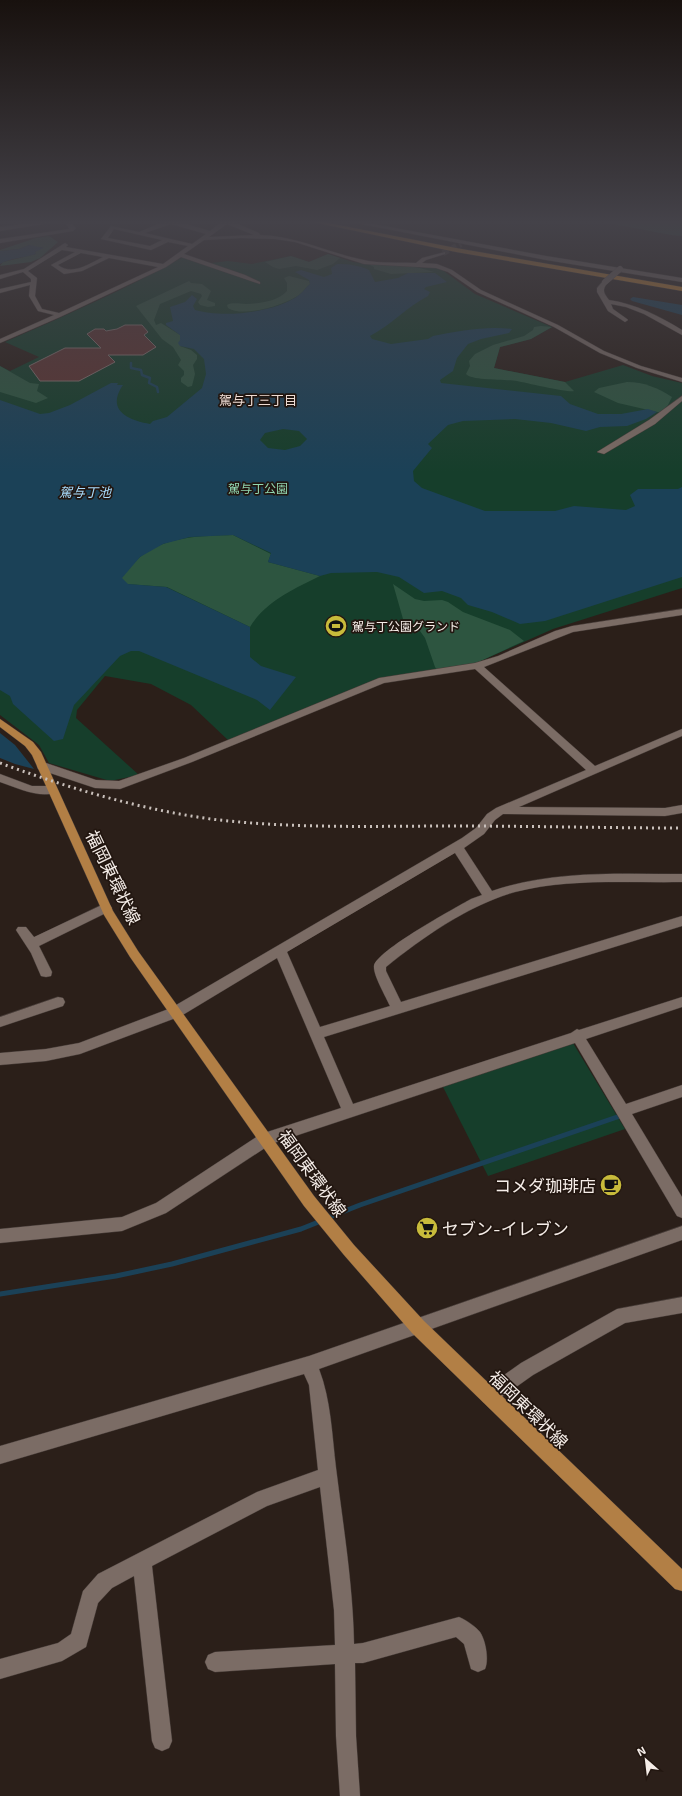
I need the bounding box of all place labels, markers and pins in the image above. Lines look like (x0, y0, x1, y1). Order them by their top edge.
sports icon: 駕与丁公園グランド (323, 613, 349, 639)
place label: 駕与丁公園グランド (352, 619, 460, 633)
cafe icon: コメダ珈琲店 (598, 1172, 624, 1198)
place label: コメダ珈琲店 (494, 1175, 596, 1195)
supermarket icon: セブン-イレブン (414, 1215, 440, 1241)
place label: セブン-イレブン (442, 1218, 569, 1238)

